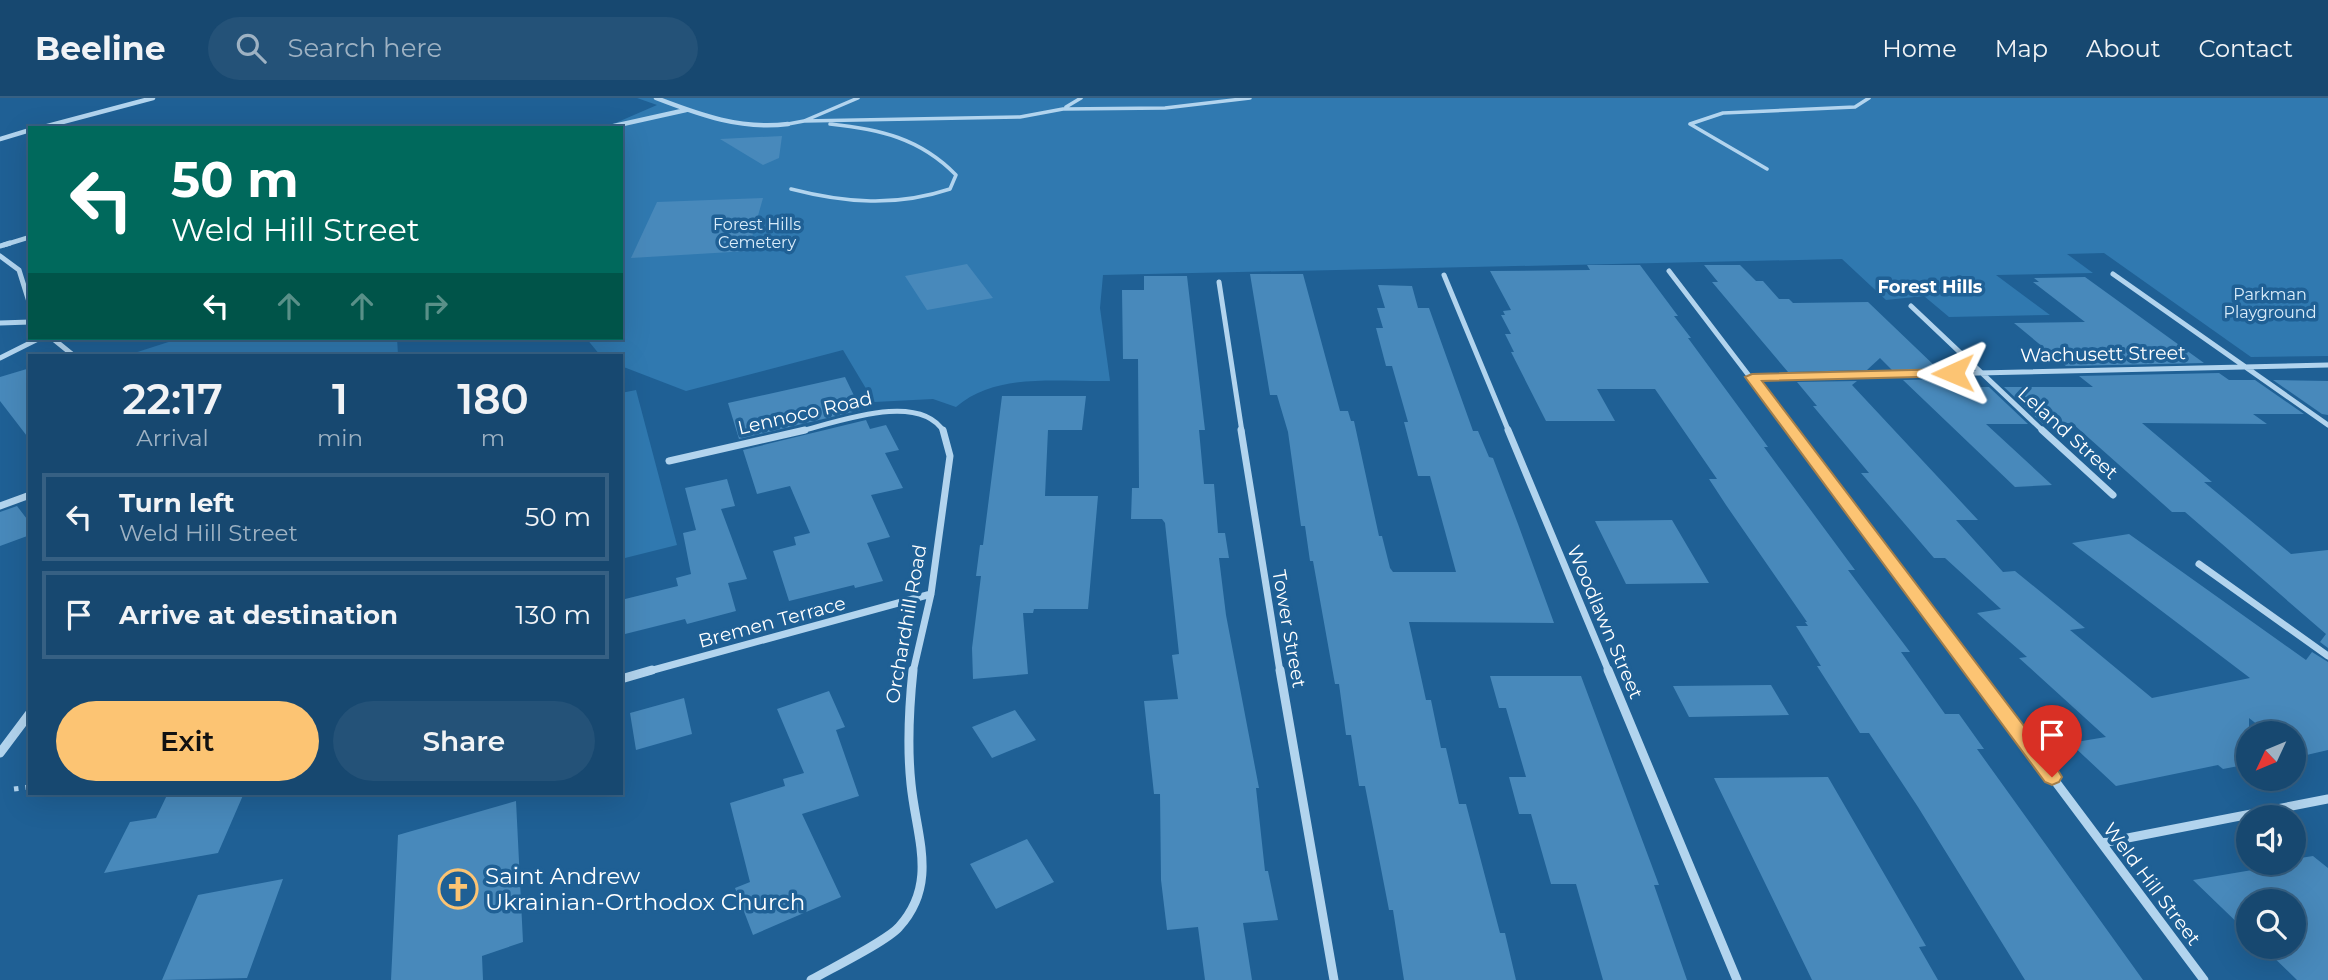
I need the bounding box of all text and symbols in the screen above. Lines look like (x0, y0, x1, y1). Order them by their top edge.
search box (208, 17, 698, 80)
text: Beeline (35, 28, 166, 68)
icon: search (232, 29, 270, 67)
text: Search here (288, 32, 442, 64)
text: Home (1882, 34, 1957, 63)
text: Map (1995, 34, 2048, 63)
text: About (2086, 34, 2160, 63)
text: Contact (2198, 34, 2293, 63)
text: 50 m (171, 150, 299, 209)
icon: left (56, 154, 147, 245)
text: Weld Hill Street (171, 210, 420, 249)
park label: Forest Hills Cemetery (713, 215, 801, 252)
district label: Forest Hills (1878, 276, 1983, 298)
park label: Parkman Playground (2224, 285, 2316, 322)
icon: left (197, 287, 235, 325)
icon: ahead (270, 287, 308, 325)
icon: ahead (343, 287, 381, 325)
icon: right (416, 287, 454, 325)
position arrow (1916, 336, 1990, 410)
street label: Wachusett Street (2020, 341, 2186, 367)
text: 22:17 (122, 373, 223, 425)
text: 1 (332, 373, 348, 425)
text: 180 (457, 373, 529, 425)
street label: Leland Street (2013, 382, 2123, 484)
street label: Lennoco Road (736, 386, 874, 440)
text: Arrival (136, 424, 209, 452)
text: min (317, 424, 363, 452)
text: m (481, 424, 505, 452)
text: Turn left (119, 487, 235, 519)
icon: left (60, 498, 98, 536)
text: 50 m (525, 501, 591, 533)
text: Weld Hill Street (119, 519, 298, 547)
street label: Woodlawn Street (1562, 542, 1648, 703)
street label: Orchardhill Road (881, 543, 931, 705)
street label: Tower Street (1267, 568, 1311, 690)
street label: Bremen Terrace (696, 591, 848, 653)
icon: arrive (60, 596, 98, 634)
text: Arrive at destination (119, 599, 398, 631)
text: 130 m (515, 599, 591, 631)
button: Exit (56, 701, 319, 781)
button: Share (333, 701, 595, 781)
pin (2022, 705, 2082, 777)
icon: arrive (2033, 716, 2071, 754)
north arrow (2236, 721, 2306, 791)
map controls (2236, 721, 2306, 959)
button: sound (2236, 805, 2306, 875)
street label: Weld Hill Street (2098, 818, 2206, 950)
place label: Saint Andrew Ukrainian-Orthodox Church (485, 862, 805, 916)
church icon: Saint Andrew Ukrainian-Orthodox Church (437, 868, 479, 910)
button: search (2236, 889, 2306, 959)

